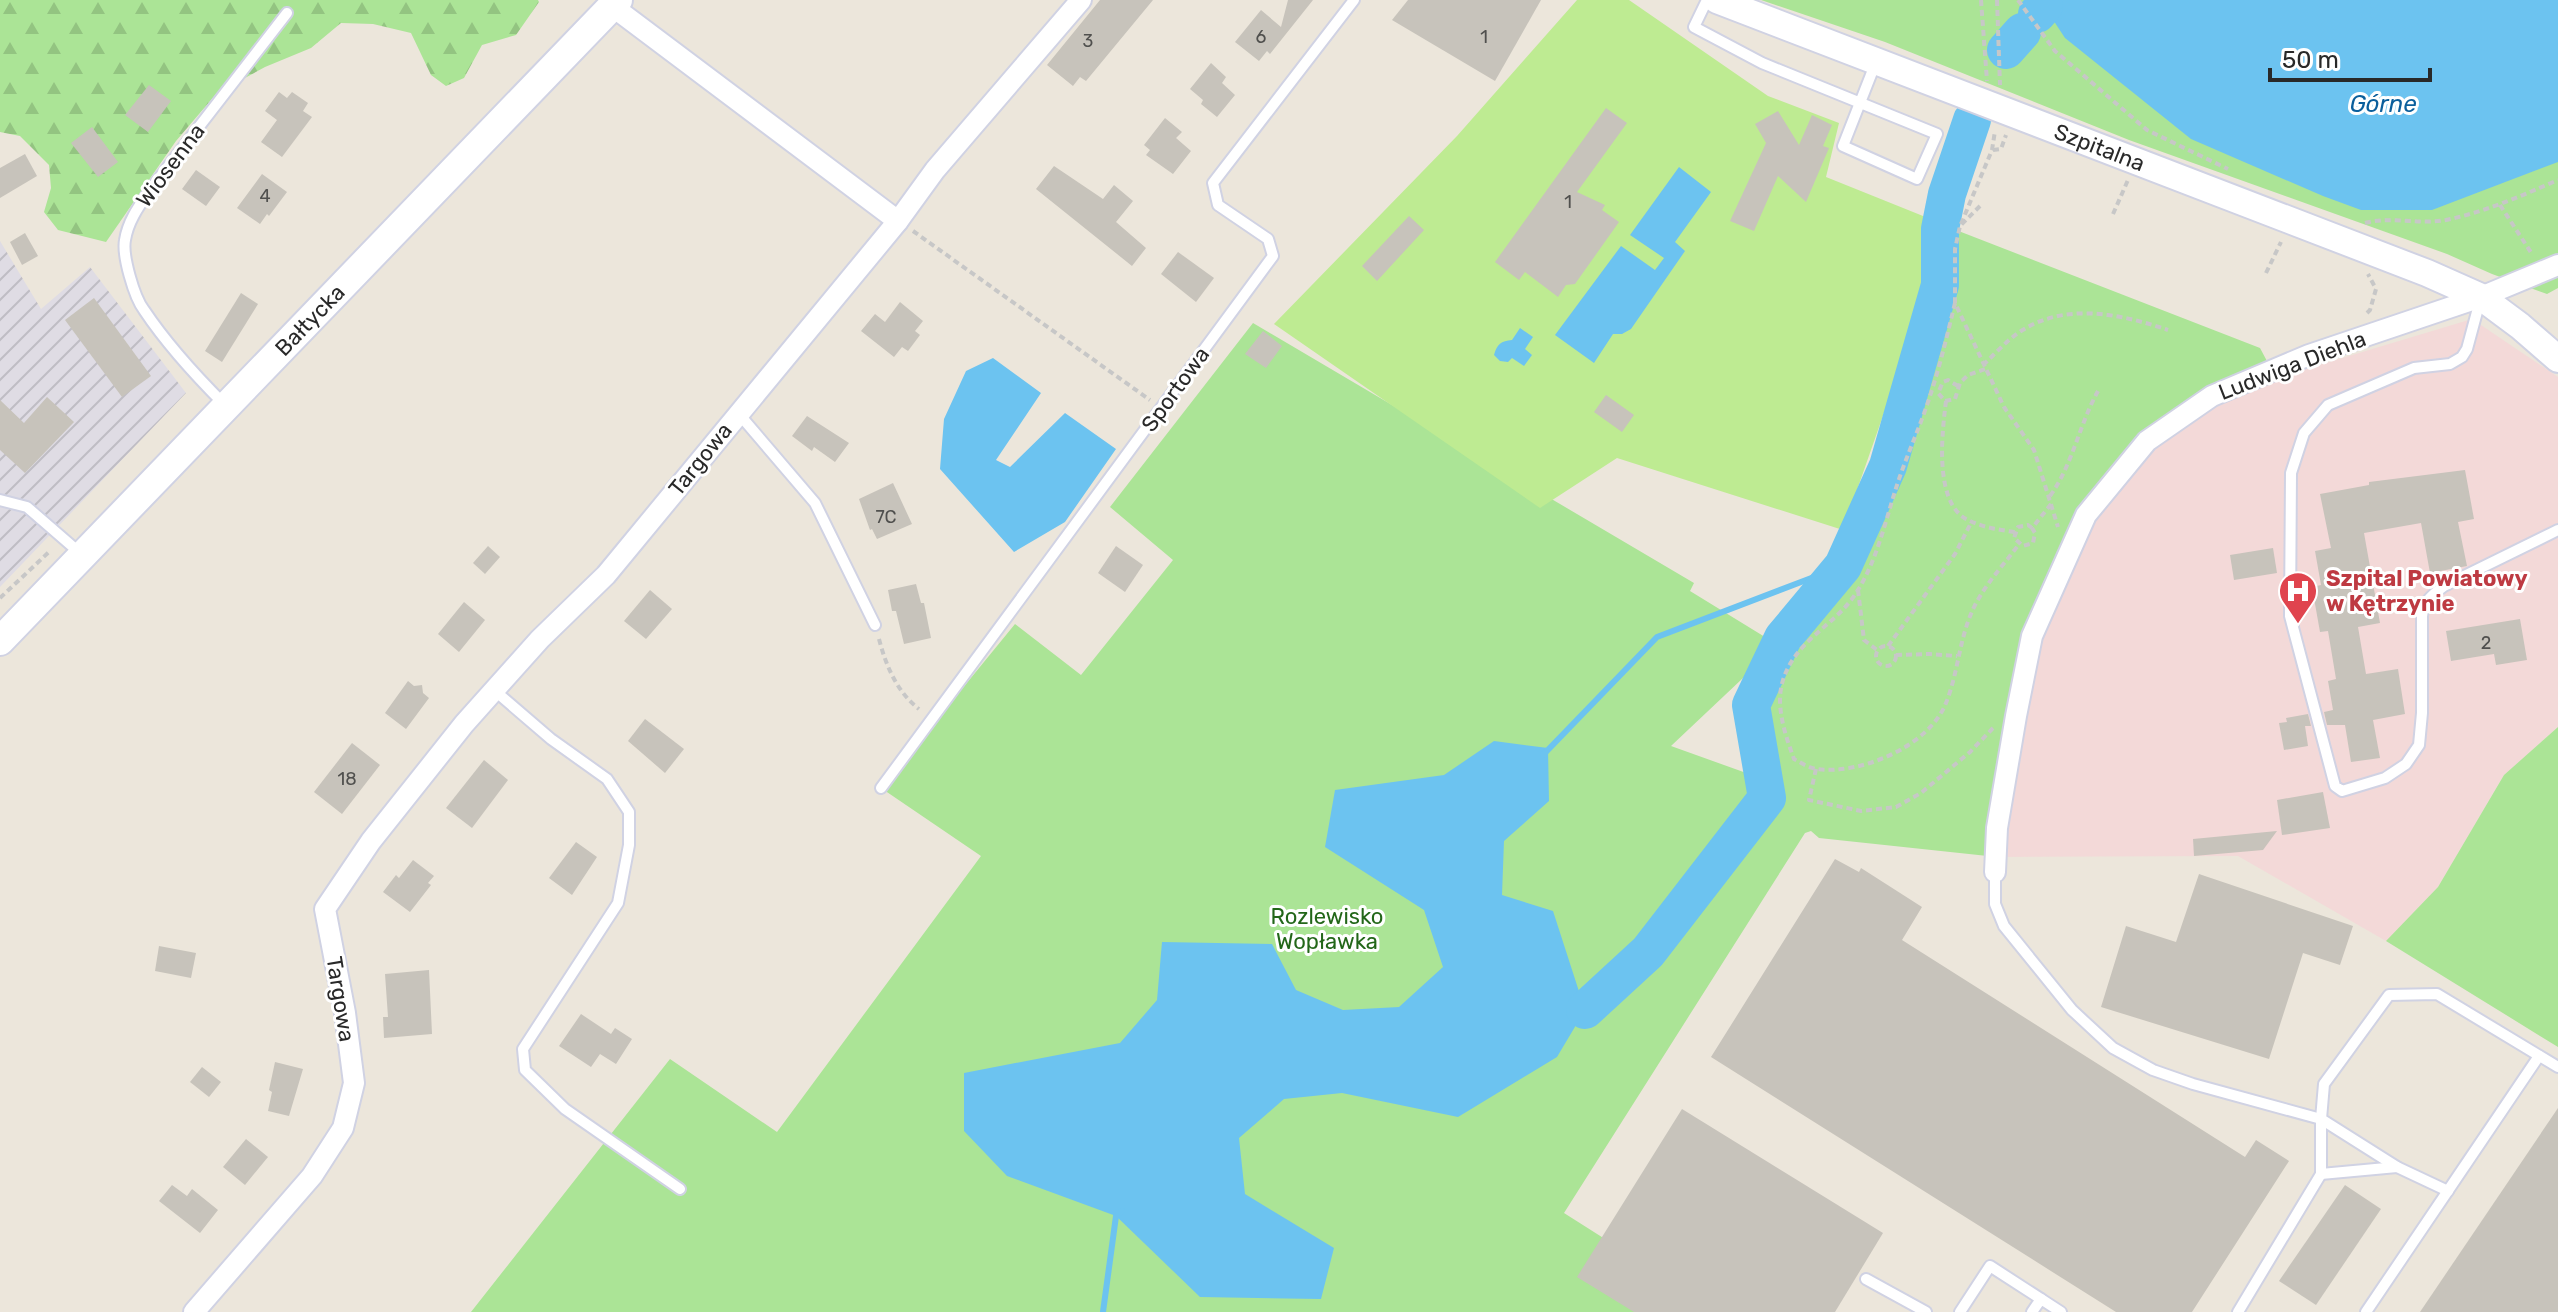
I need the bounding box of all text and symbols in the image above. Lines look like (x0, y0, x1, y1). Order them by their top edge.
house number: 6 (1256, 26, 1267, 48)
house number: 1 (1480, 26, 1488, 48)
house number: 3 (1083, 30, 1093, 52)
scale bar (2270, 32, 2430, 82)
text: 50 m (2282, 46, 2339, 74)
water label: Górne (2349, 90, 2417, 118)
street label: Wiosenna (130, 118, 211, 213)
street label: Szpitalna (2050, 118, 2149, 177)
house number: 4 (259, 185, 271, 207)
house number: 1 (1564, 191, 1572, 213)
street label: Bałtycka (269, 279, 350, 362)
street label: Ludwiga Diehla (2215, 325, 2370, 406)
street label: Sportowa (1136, 342, 1215, 437)
street label: Targowa (663, 417, 738, 501)
house number: 7C (875, 506, 897, 528)
place label: Szpital Powiatowy w Kętrzynie (2326, 565, 2528, 617)
hospital icon: Szpital Powiatowy w Kętrzynie (2277, 570, 2319, 625)
house number: 2 (2481, 632, 2491, 654)
house number: 18 (337, 768, 357, 790)
park label: Rozlewisko Wopławka (1271, 903, 1383, 955)
street label: Targowa (320, 955, 361, 1044)

